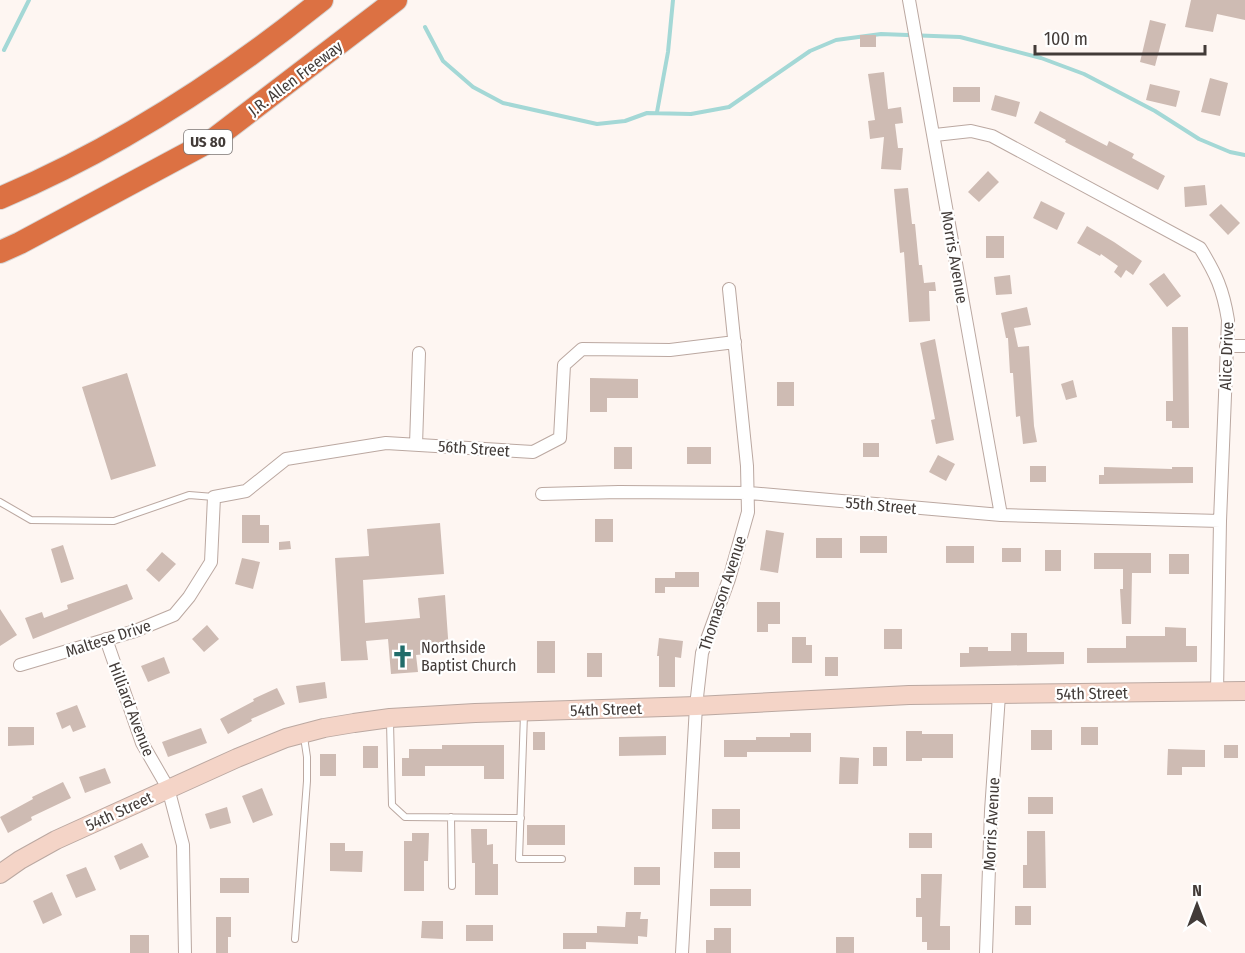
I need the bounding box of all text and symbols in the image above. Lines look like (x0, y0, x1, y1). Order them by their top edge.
scale bar (1035, 18, 1204, 56)
text: 100 m (1044, 28, 1088, 50)
street label: J.R. Allen Freeway (244, 36, 347, 120)
road number: US 80 (184, 130, 232, 154)
street label: Morris Avenue (937, 209, 972, 305)
street label: Alice Drive (1216, 321, 1237, 391)
street label: 56th Street (437, 437, 511, 461)
street label: 55th Street (845, 493, 918, 518)
street label: Thomason Avenue (695, 533, 750, 653)
street label: Maltese Drive (63, 616, 153, 661)
place label: Northside Baptist Church (421, 638, 516, 675)
church icon: Northside Baptist Church (390, 643, 416, 669)
street label: Hilliard Avenue (105, 659, 158, 759)
street label: 54th Street (1056, 683, 1129, 704)
street label: 54th Street (570, 699, 643, 720)
street label: Morris Avenue (980, 777, 1003, 871)
street label: 54th Street (83, 787, 156, 835)
north arrow (1167, 875, 1227, 935)
text: N (1192, 881, 1202, 900)

